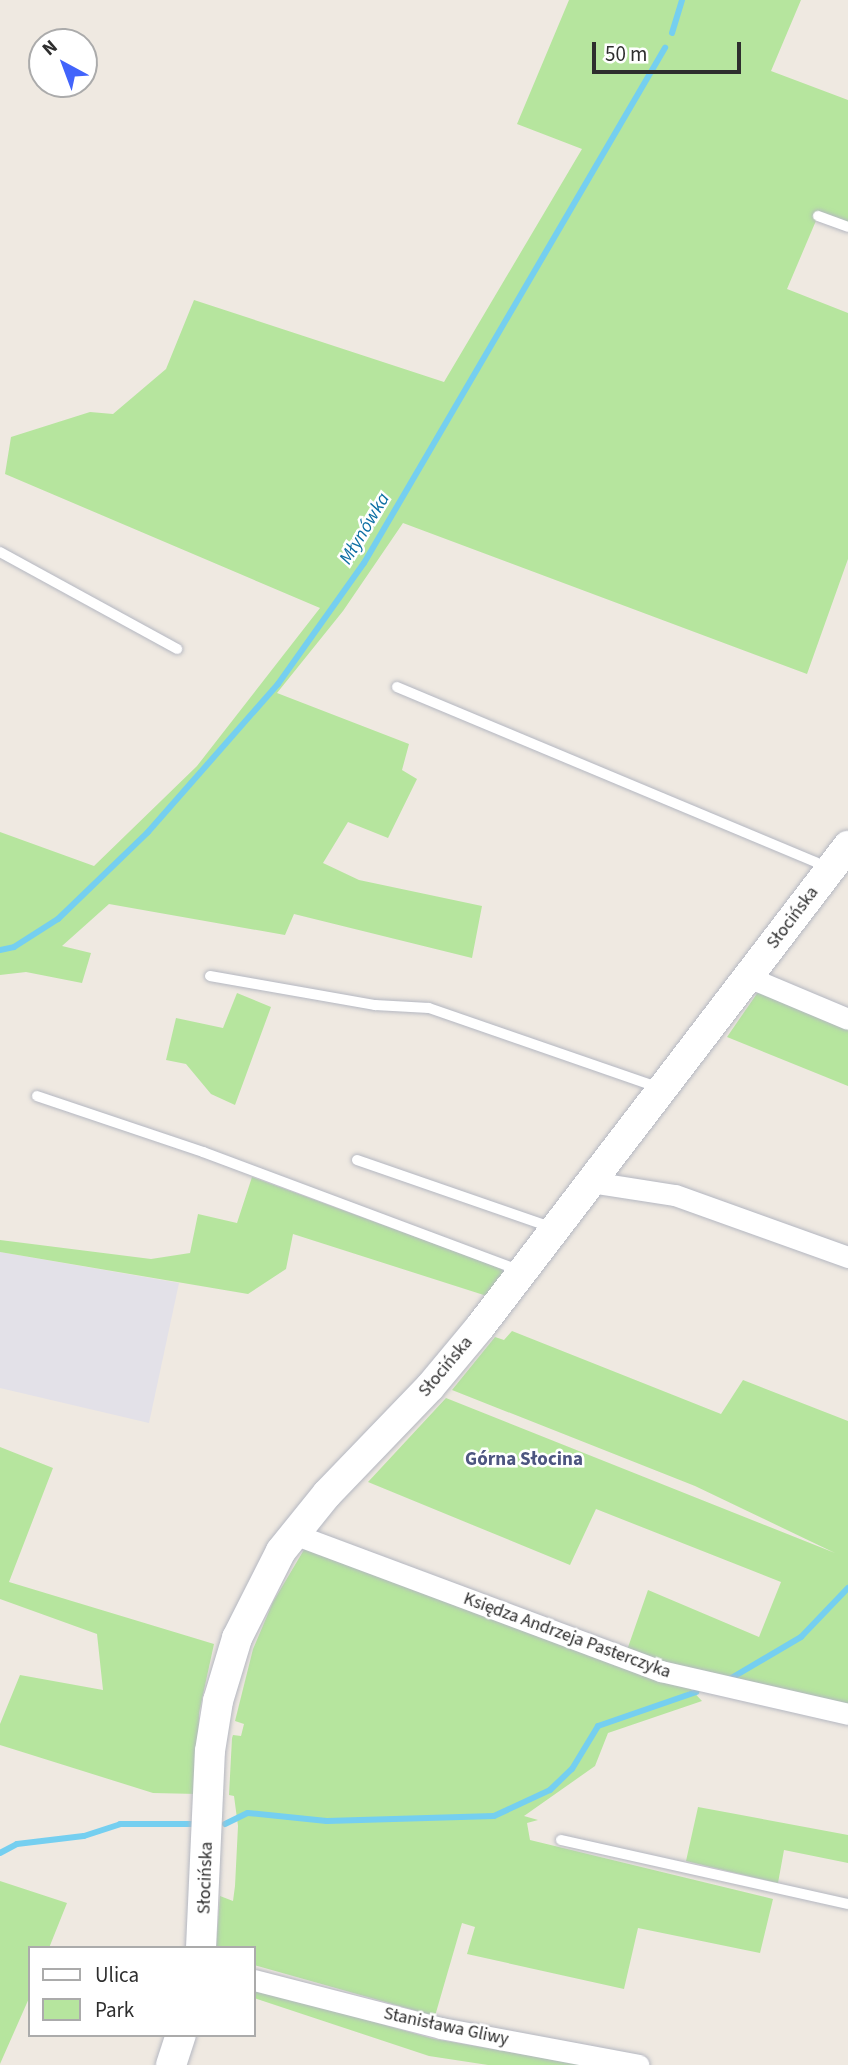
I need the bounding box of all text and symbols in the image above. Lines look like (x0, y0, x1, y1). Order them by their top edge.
north arrow (28, 28, 98, 98)
scale bar (596, 28, 745, 72)
text: N (37, 34, 64, 63)
text: 50 m (605, 39, 647, 69)
water label: Młynówka (335, 489, 395, 569)
street label: Słocińska (763, 883, 823, 953)
street label: Słocińska (414, 1332, 478, 1402)
district label: Górna Słocina (465, 1449, 583, 1471)
street label: Księdza Andrzeja Pasterczyka (460, 1588, 674, 1684)
street label: Słocińska (194, 1841, 218, 1915)
legend (28, 1946, 256, 2037)
text: Ulica (95, 1960, 139, 1990)
text: Park (95, 1995, 134, 2025)
street label: Stanisława Gliwy (382, 2003, 510, 2051)

